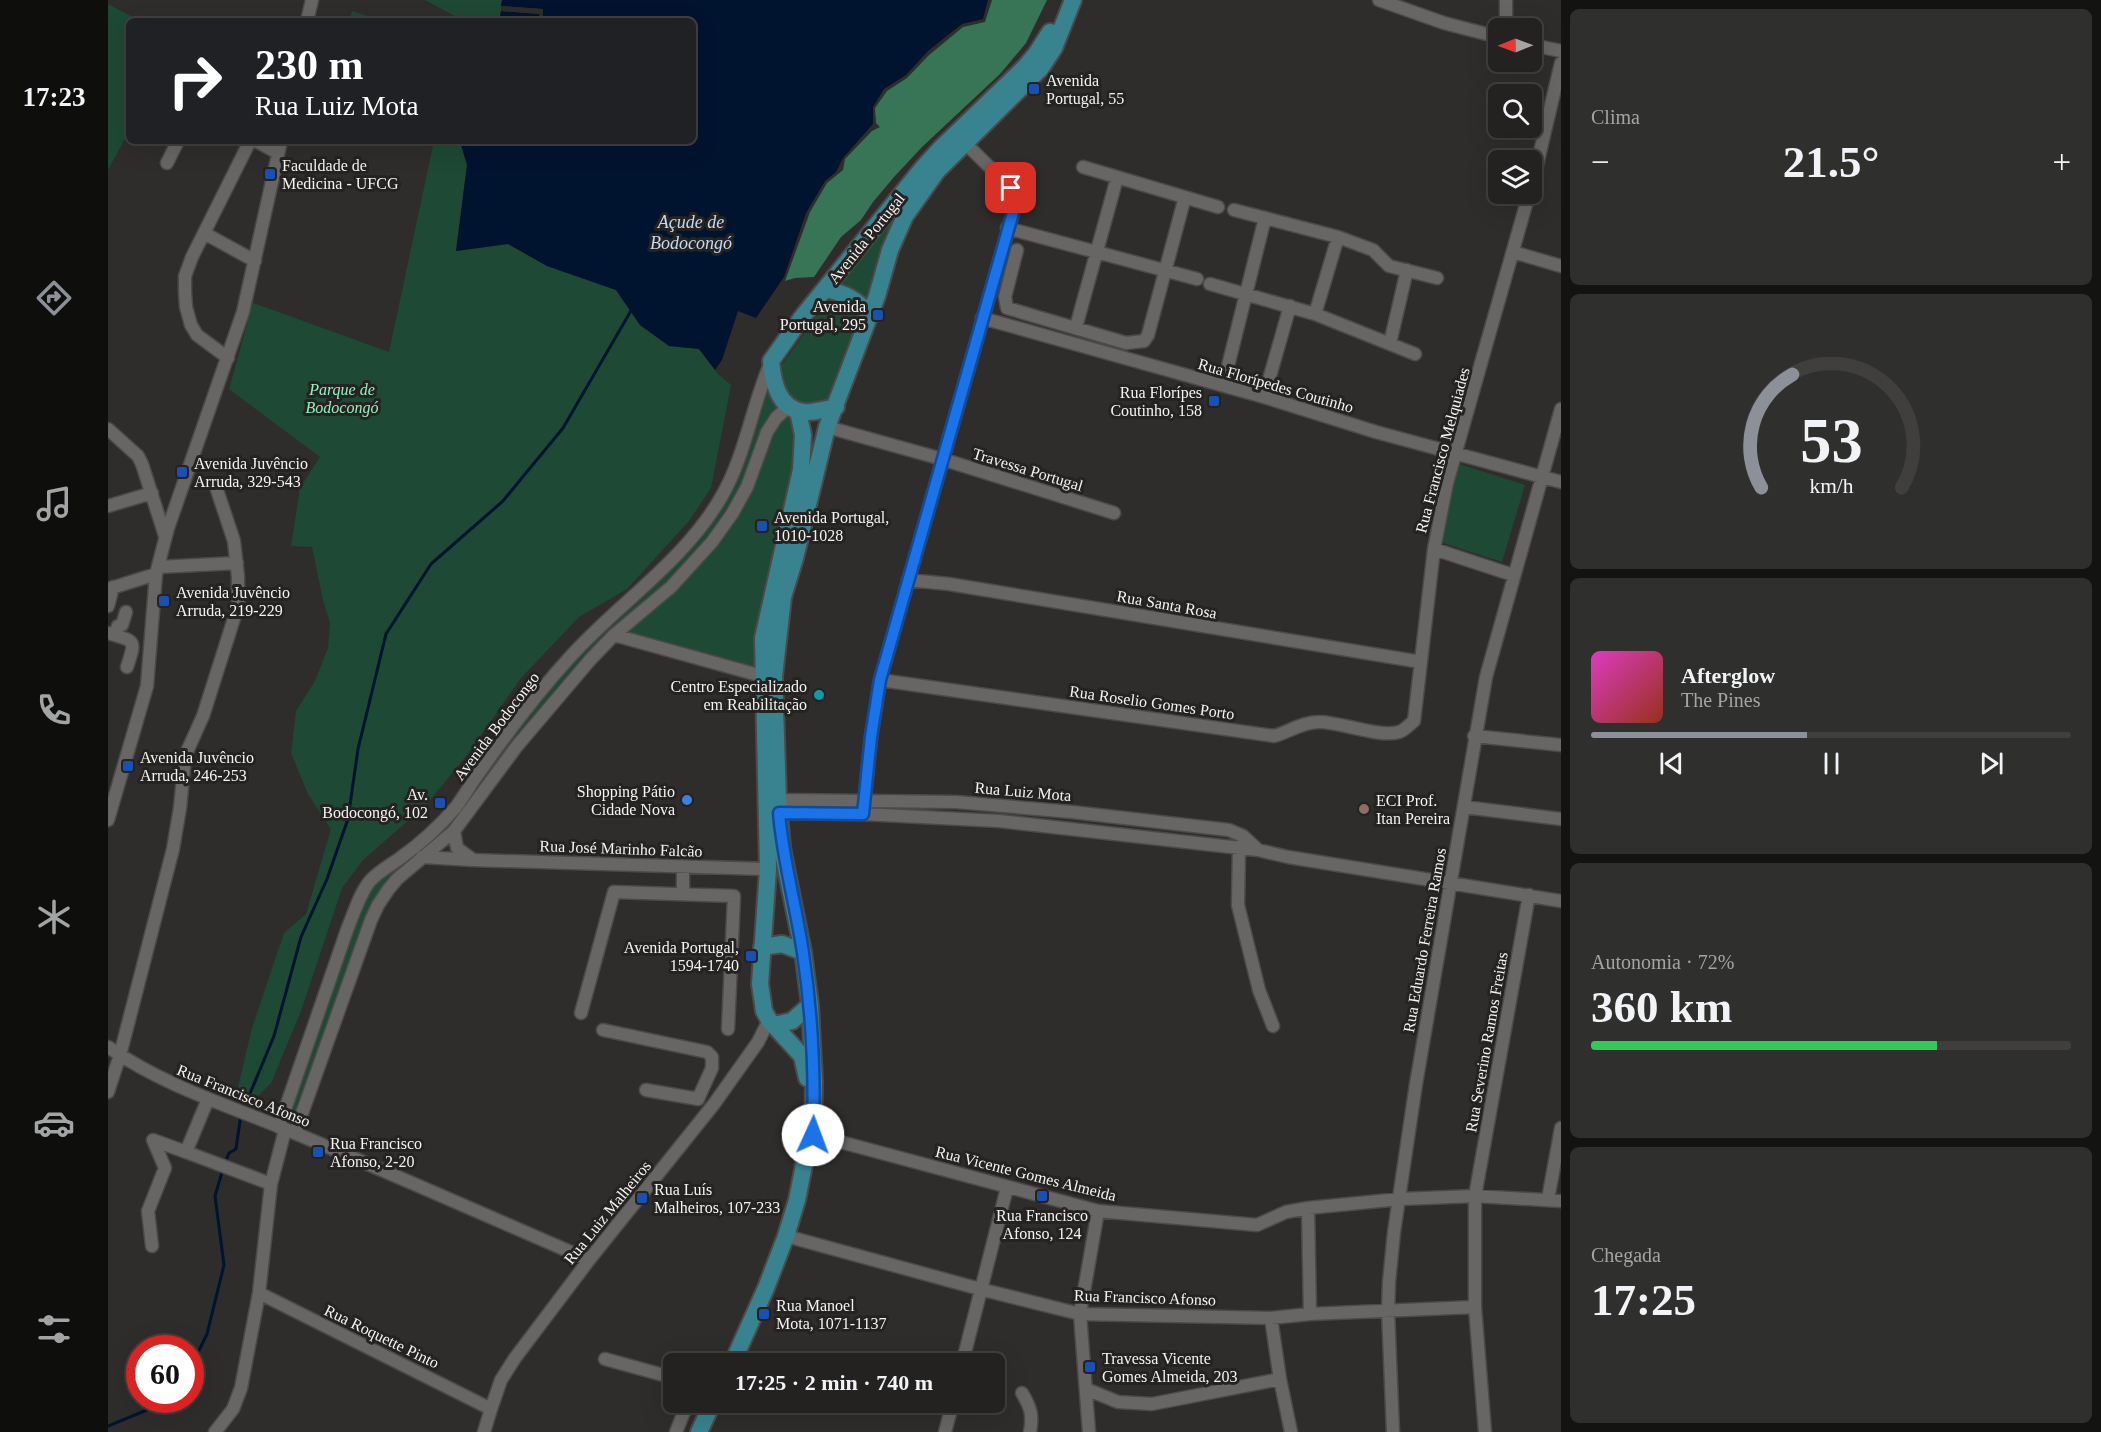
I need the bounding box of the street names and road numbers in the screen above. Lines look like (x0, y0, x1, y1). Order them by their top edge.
street label: Avenida Portugal (825, 189, 909, 288)
street label: Rua Florípedes Coutinho (1196, 355, 1356, 417)
street label: Rua Francisco Melquiades (1412, 366, 1474, 535)
street label: Travessa Portugal (970, 445, 1086, 495)
street label: Rua Santa Rosa (1116, 587, 1218, 622)
street label: Avenida Bodocongo (450, 669, 543, 784)
street label: Rua Roselio Gomes Porto (1068, 682, 1236, 723)
street label: Rua Luiz Mota (974, 779, 1072, 804)
street label: Rua José Marinho Falcão (539, 837, 703, 860)
street label: Rua Eduardo Ferreira Ramos (1400, 847, 1449, 1034)
street label: Rua Severino Ramos Freitas (1462, 951, 1511, 1133)
street label: Rua Francisco Afonso (175, 1061, 313, 1130)
street label: Rua Vicente Gomes Almeida (934, 1143, 1118, 1204)
street label: Rua Luiz Malheiros (561, 1157, 654, 1267)
street label: Rua Francisco Afonso (1074, 1287, 1216, 1308)
street label: Rua Roquette Pinto (321, 1301, 442, 1372)

